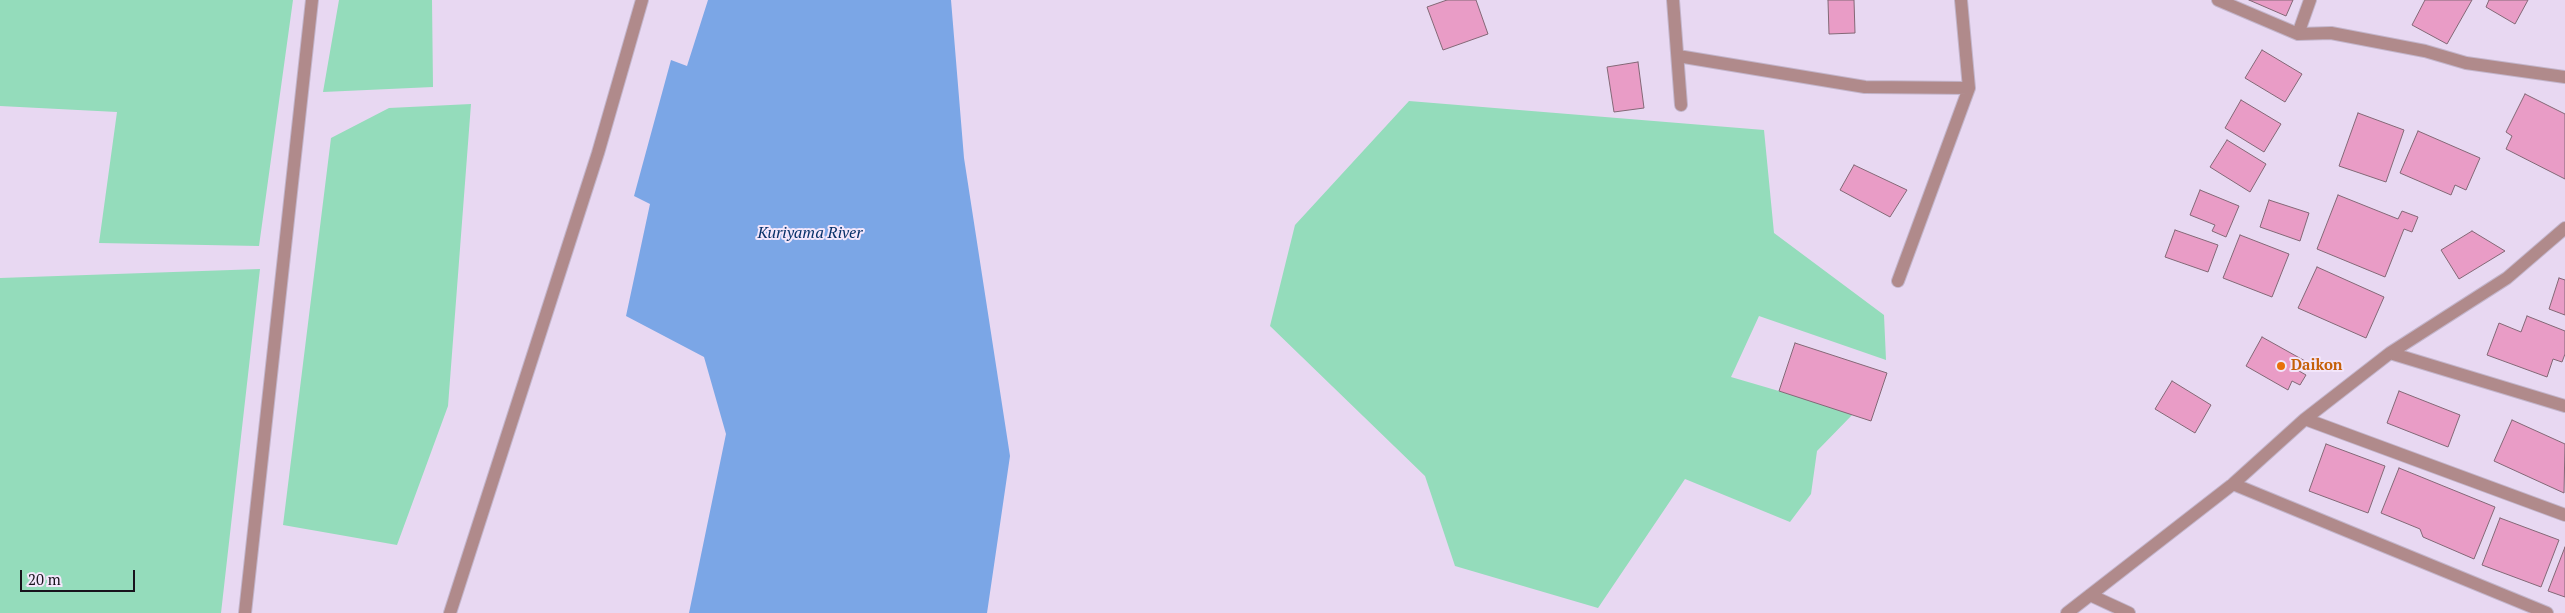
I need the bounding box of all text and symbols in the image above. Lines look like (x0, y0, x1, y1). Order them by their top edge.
water label: Kuriyama River (758, 223, 862, 243)
place label: Daikon (2291, 357, 2342, 375)
marker: Daikon (2275, 360, 2287, 372)
scale bar (22, 560, 138, 592)
text: 20 m (28, 569, 61, 589)

